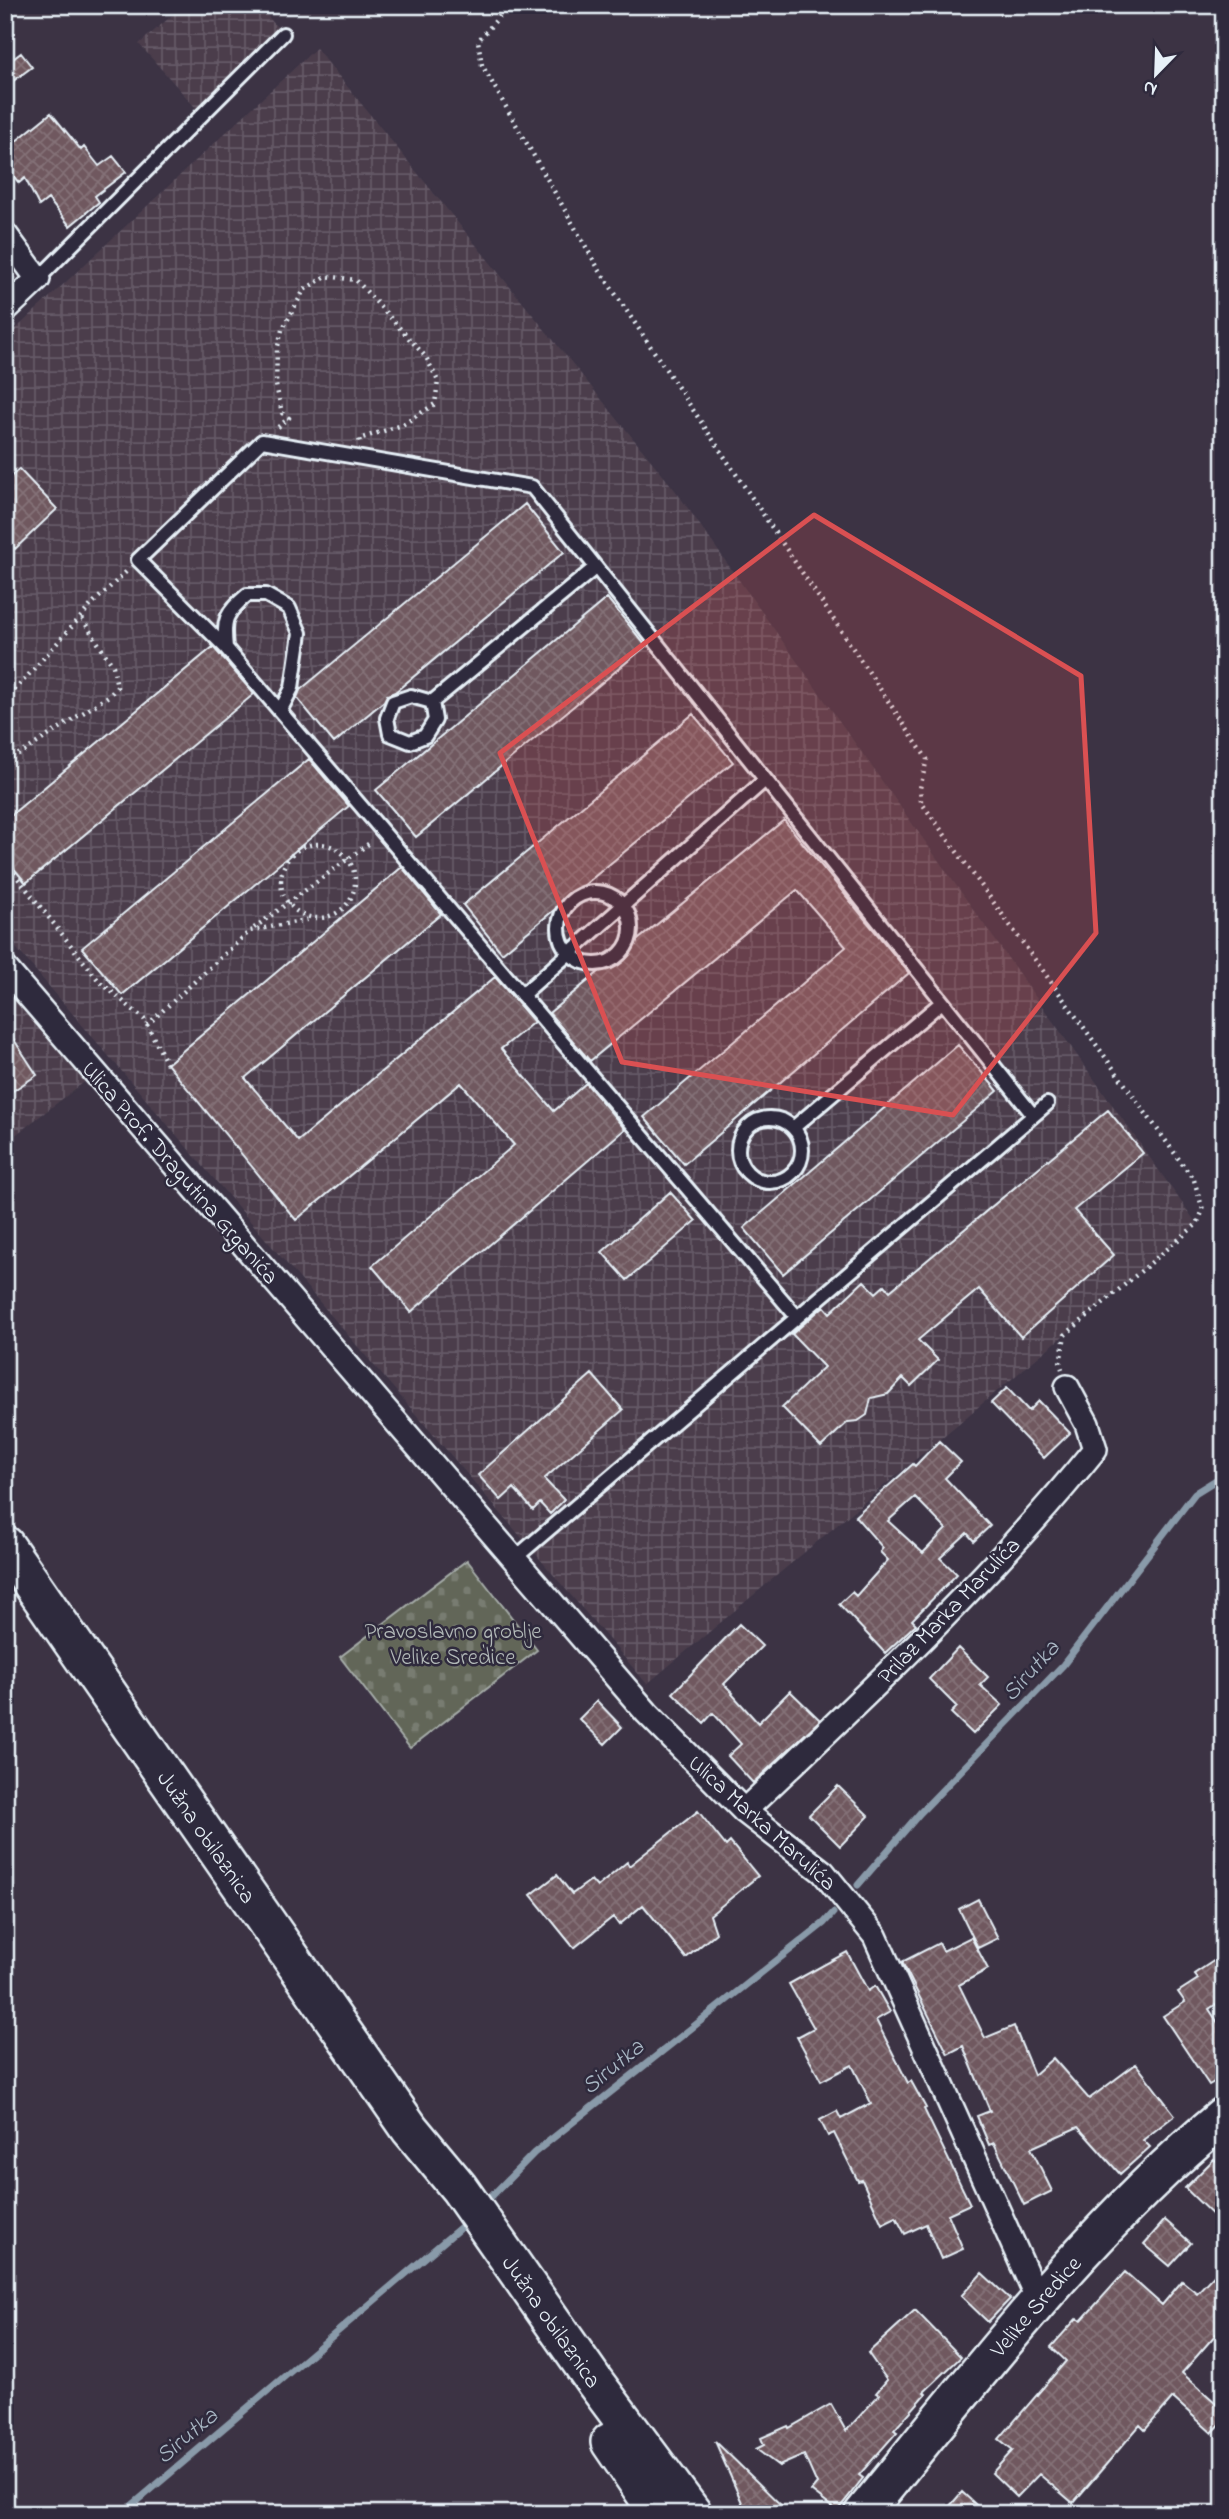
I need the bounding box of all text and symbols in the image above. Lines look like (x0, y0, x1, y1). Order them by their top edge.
north arrow (1120, 38, 1190, 108)
text: N (1139, 72, 1162, 102)
street label: Ulica Prof. Dragutina Grganića (72, 1055, 286, 1293)
street label: Prilaz Marka Marulića (871, 1531, 1029, 1693)
park label: Pravoslavno groblje Velike Sredice (364, 1616, 542, 1675)
water label: Sirutka (995, 1632, 1070, 1710)
street label: Ulica Marka Marulića (680, 1748, 843, 1900)
street label: Južna obilaznica (147, 1765, 263, 1911)
water label: Sirutka (574, 2031, 654, 2104)
street label: Velike Sredice (983, 2249, 1091, 2366)
street label: Južna obilaznica (492, 2250, 608, 2396)
water label: Sirutka (149, 2400, 227, 2474)

